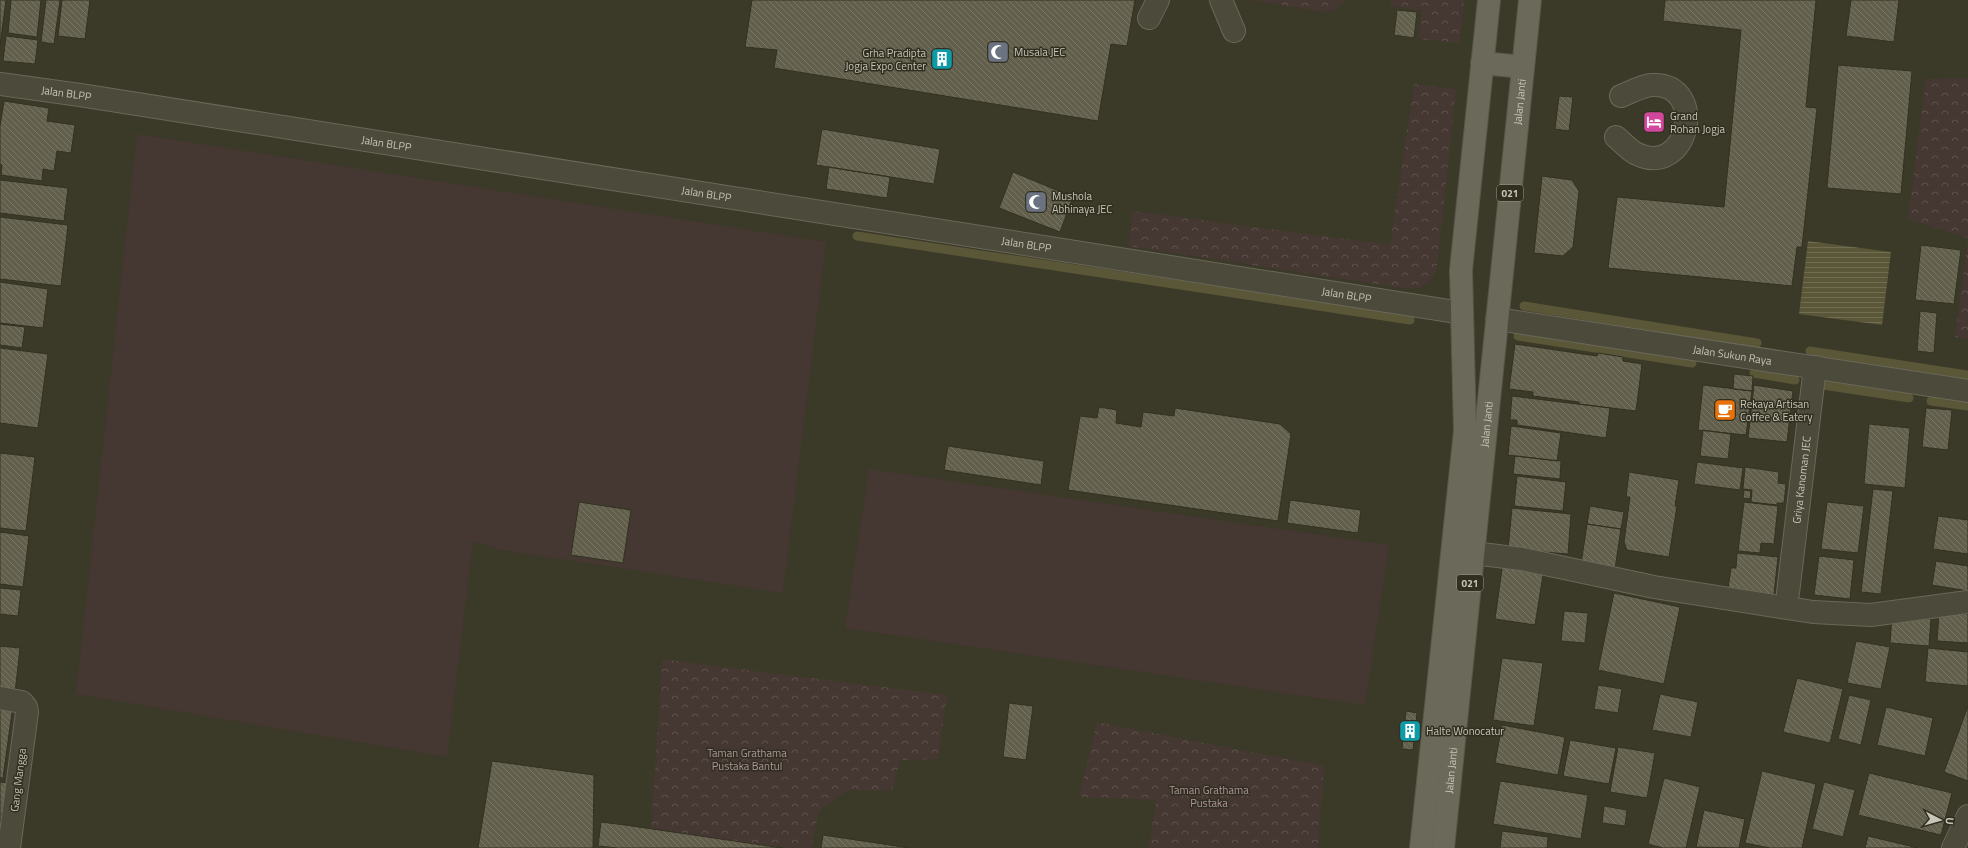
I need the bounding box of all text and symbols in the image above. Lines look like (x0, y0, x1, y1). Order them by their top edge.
mosque icon: Musala JEC (985, 39, 1011, 65)
place label: Musala JEC (1014, 44, 1065, 60)
place label: Grha Pradipta Jogja Expo Center (845, 45, 926, 74)
building icon: Grha Pradipta Jogja Expo Center (929, 46, 955, 72)
street label: Jalan Janti (1509, 78, 1530, 126)
street label: Jalan BLPP (40, 82, 93, 105)
place label: Grand Rohan Jogja (1670, 108, 1725, 137)
hotel icon: Grand Rohan Jogja (1641, 109, 1667, 135)
street label: Jalan BLPP (360, 132, 413, 155)
street label: Jalan BLPP (680, 182, 733, 206)
road number: 021 (1497, 185, 1523, 201)
place label: Mushola Abhinaya JEC (1052, 188, 1112, 217)
mosque icon: Mushola Abhinaya JEC (1023, 189, 1049, 215)
street label: Jalan BLPP (1000, 232, 1053, 256)
street label: Jalan BLPP (1321, 283, 1373, 307)
street label: Jalan Sukun Raya (1692, 341, 1773, 369)
place label: Rekaya Artisan Coffee & Eatery (1740, 396, 1813, 425)
cafe icon: Rekaya Artisan Coffee & Eatery (1712, 397, 1738, 423)
street label: Jalan Janti (1476, 401, 1497, 448)
street label: Griya Kanoman JEC (1788, 435, 1815, 524)
road number: 021 (1457, 575, 1483, 591)
building icon: Halte Wonocatur (1397, 718, 1423, 744)
place label: Halte Wonocatur (1426, 723, 1504, 739)
park label: Taman Grathama Pustaka Bantul (707, 745, 787, 774)
street label: Gang Mangga (6, 747, 30, 813)
street label: Jalan Janti (1441, 747, 1461, 794)
park label: Taman Grathama Pustaka (1169, 782, 1249, 811)
north arrow (1920, 800, 1960, 840)
text: U (1942, 817, 1958, 825)

